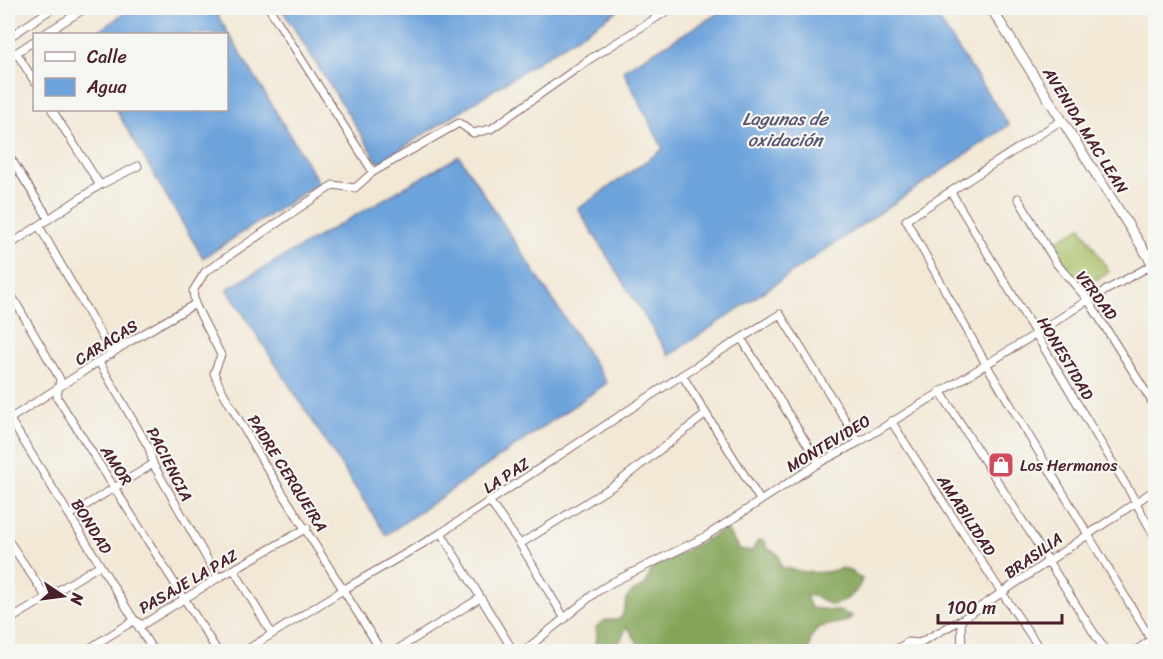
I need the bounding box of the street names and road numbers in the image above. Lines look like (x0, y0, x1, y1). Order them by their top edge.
street label: AVENIDA MAC LEAN (1034, 60, 1136, 199)
street label: VERDAD (1068, 264, 1125, 327)
street label: CARACAS (69, 311, 144, 373)
street label: HONESTIDAD (1029, 311, 1102, 406)
street label: MONTEVIDEO (780, 407, 876, 480)
street label: PADRE CERQUEIRA (240, 409, 336, 538)
street label: PACIENCIA (138, 422, 201, 507)
street label: AMOR (92, 438, 141, 492)
street label: LA PAZ (477, 449, 536, 501)
street label: AMABILIDAD (929, 468, 1004, 562)
street label: BONDAD (63, 493, 120, 560)
street label: BRASILIA (998, 524, 1069, 586)
street label: PASAJE LA PAZ (133, 541, 244, 622)

